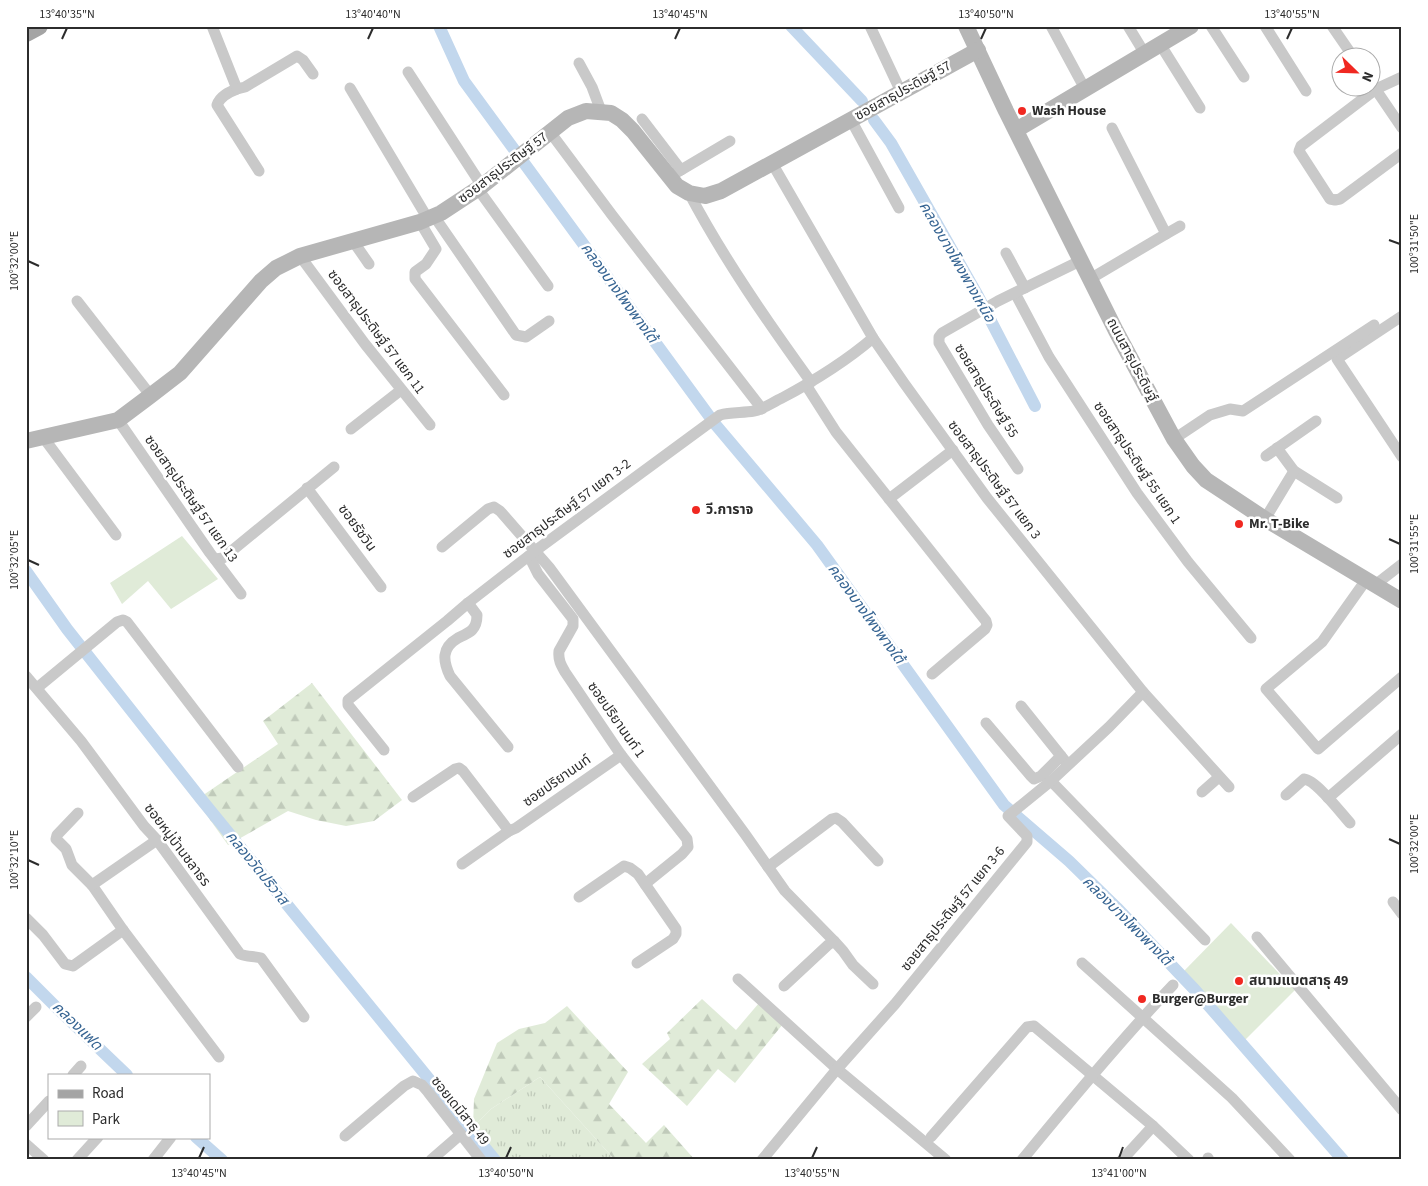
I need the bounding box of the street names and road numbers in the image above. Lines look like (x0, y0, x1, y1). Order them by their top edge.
street label: ซอยสาธุประดิษฐ์ 57 (851, 56, 955, 126)
street label: ซอยสาธุประดิษฐ์ 57 (454, 128, 552, 208)
street label: ซอยสาธุประดิษฐ์ 57 แยก 11 (323, 266, 430, 398)
street label: ถนนสาธุประดิษฐ์ (1102, 315, 1163, 406)
street label: ซอยสาธุประดิษฐ์ 55 (949, 340, 1023, 442)
street label: ซอยสาธุประดิษฐ์ 55 แยก 1 (1088, 398, 1186, 528)
street label: ซอยสาธุประดิษฐ์ 57 แยก 3 (943, 416, 1045, 544)
street label: ซอยสาธุประดิษฐ์ 57 แยก 13 (139, 431, 243, 567)
street label: ซอยสาธุประดิษฐ์ 57 แยก 3-2 (499, 454, 635, 564)
street label: ซอยรัชวิน (333, 500, 381, 556)
street label: ซอยปริยานนท์ 1 (582, 678, 650, 762)
street label: ซอยปริยานนท์ (519, 750, 595, 812)
street label: ซอยหมู่บ้านชลาธร (139, 799, 215, 891)
street label: ซอยสาธุประดิษฐ์ 57 แยก 3-6 (896, 842, 1010, 976)
street label: ซอยเดมีสาธุ 49 (426, 1072, 494, 1150)

